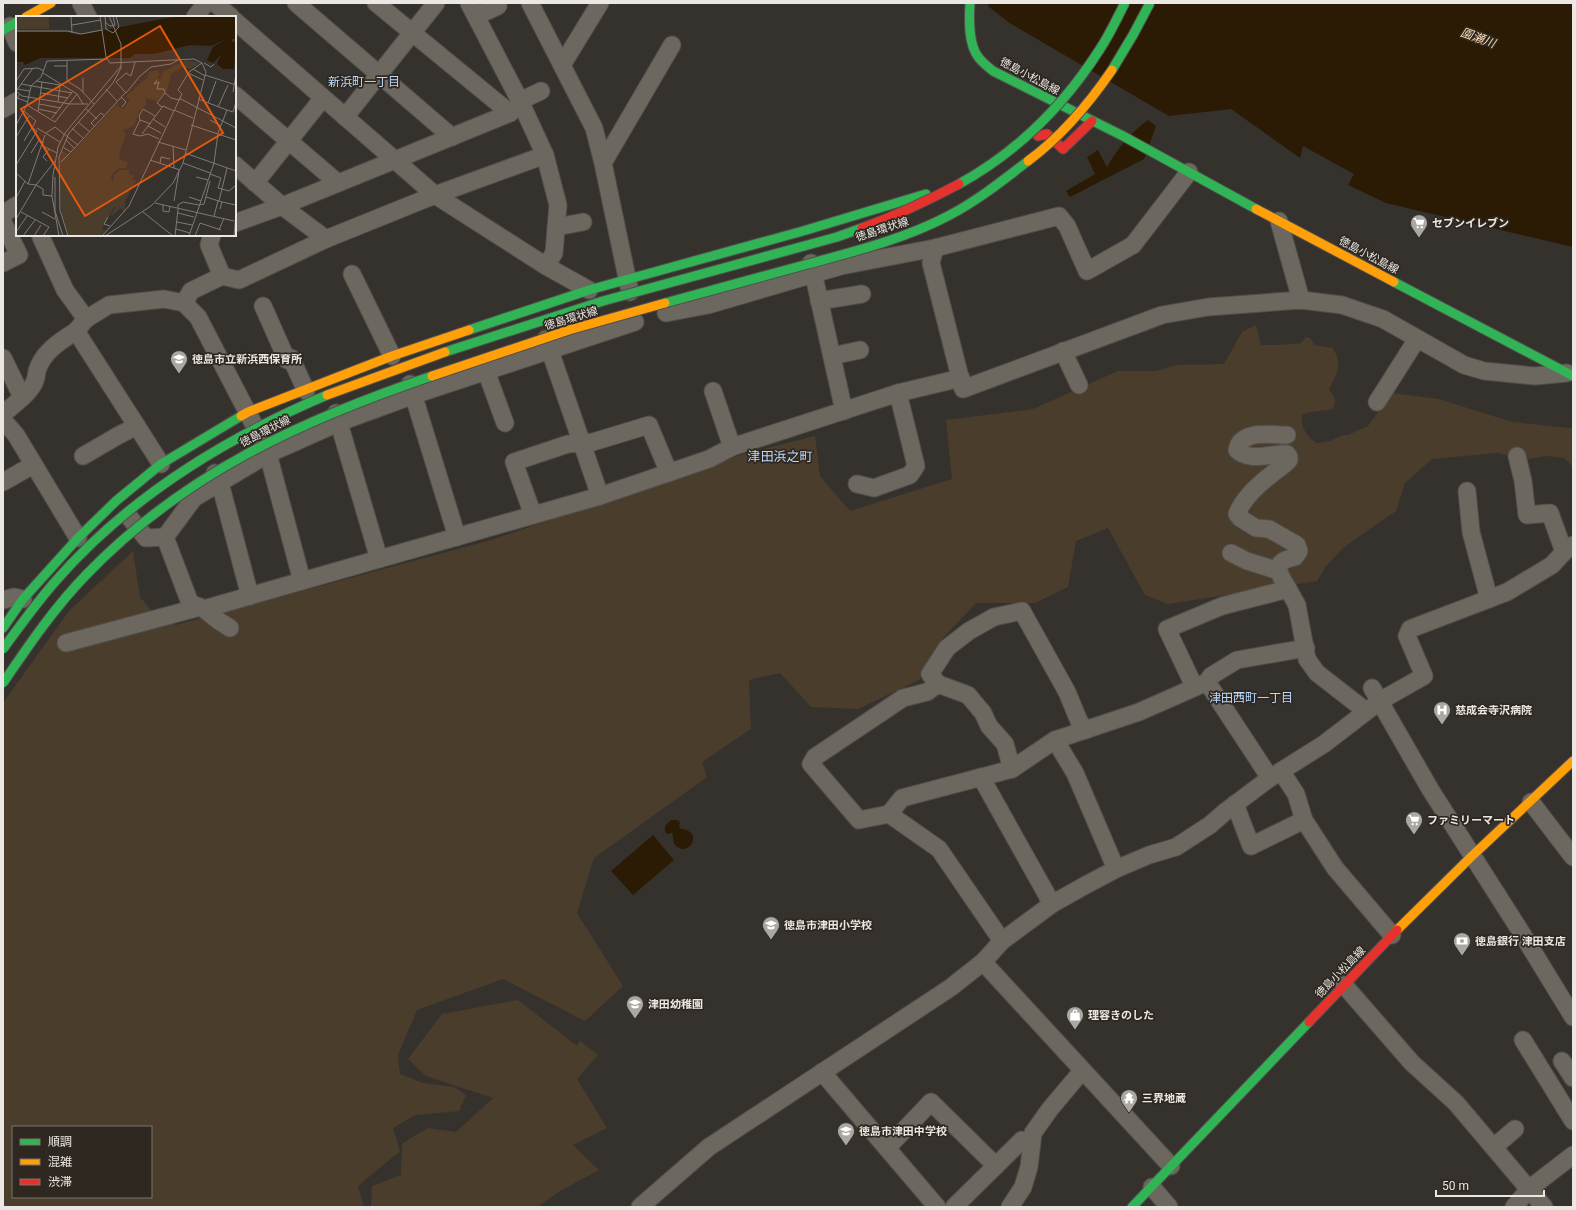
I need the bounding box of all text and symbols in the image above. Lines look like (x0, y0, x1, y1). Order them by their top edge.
inset map (16, 16, 236, 236)
water label: 園瀬川 (1459, 25, 1499, 51)
street label: 徳島小松島線 (998, 55, 1062, 98)
district label: 新浜町一丁目 (328, 75, 400, 89)
supermarket icon: セブンイレブン (1409, 213, 1429, 238)
street label: 徳島環状線 (854, 215, 910, 244)
place label: セブンイレブン (1432, 217, 1509, 230)
street label: 徳島小松島線 (1337, 234, 1401, 277)
street label: 徳島環状線 (543, 304, 599, 333)
school or university icon: 徳島市立新浜西保育所 (169, 349, 189, 374)
place label: 徳島市立新浜西保育所 (192, 353, 302, 366)
street label: 徳島環状線 (238, 413, 293, 450)
district label: 津田浜之町 (747, 449, 813, 464)
district label: 津田西町一丁目 (1209, 691, 1293, 705)
hospital icon: 慈成会寺沢病院 (1432, 700, 1452, 725)
place label: 慈成会寺沢病院 (1455, 704, 1532, 717)
supermarket icon: ファミリーマート (1404, 810, 1424, 835)
place label: ファミリーマート (1427, 814, 1515, 827)
school or university icon: 徳島市津田小学校 (761, 915, 781, 940)
place label: 徳島市津田小学校 (784, 919, 872, 932)
bank icon: 徳島銀行 津田支店 (1452, 931, 1472, 956)
place label: 徳島銀行 津田支店 (1475, 935, 1566, 948)
street label: 徳島小松島線 (1313, 944, 1368, 1001)
school or university icon: 津田幼稚園 (625, 994, 645, 1019)
place label: 津田幼稚園 (648, 998, 703, 1011)
shop icon: 理容きのした (1065, 1005, 1085, 1030)
place label: 理容きのした (1088, 1009, 1154, 1022)
temple icon: 三界地蔵 (1119, 1088, 1139, 1113)
place label: 三界地蔵 (1142, 1092, 1186, 1105)
school or university icon: 徳島市津田中学校 (836, 1121, 856, 1146)
place label: 徳島市津田中学校 (859, 1125, 947, 1138)
legend (12, 1126, 152, 1198)
text: 順調 (48, 1135, 72, 1149)
text: 混雑 (48, 1155, 72, 1169)
scale bar (1436, 1172, 1544, 1198)
text: 渋滞 (48, 1175, 72, 1189)
text: 50 m (1442, 1179, 1469, 1193)

